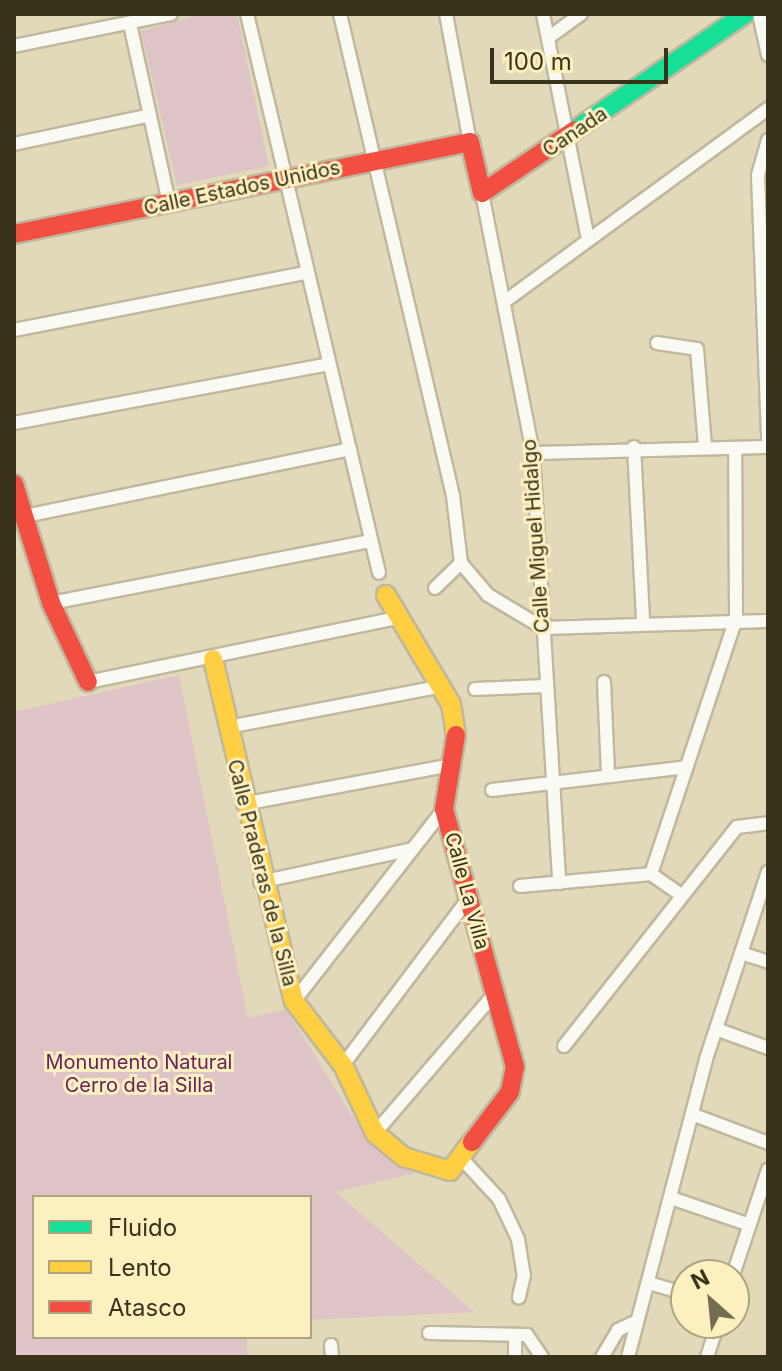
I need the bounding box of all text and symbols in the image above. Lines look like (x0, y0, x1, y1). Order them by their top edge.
scale bar (494, 32, 672, 82)
text: 100 m (504, 47, 572, 76)
street label: Canada (538, 102, 612, 162)
street label: Calle Estados Unidos (142, 155, 342, 221)
street label: Calle Miguel Hidalgo (517, 438, 555, 634)
street label: Calle Praderas de la Silla (222, 757, 302, 989)
street label: Calle La Villa (440, 830, 494, 952)
park label: Monumento Natural Cerro de la Silla (46, 1050, 232, 1097)
legend (32, 1195, 312, 1339)
text: Fluido (108, 1213, 177, 1242)
text: Lento (108, 1253, 172, 1282)
north arrow (670, 1259, 750, 1339)
text: N (687, 1264, 713, 1295)
text: Atasco (108, 1293, 186, 1322)

